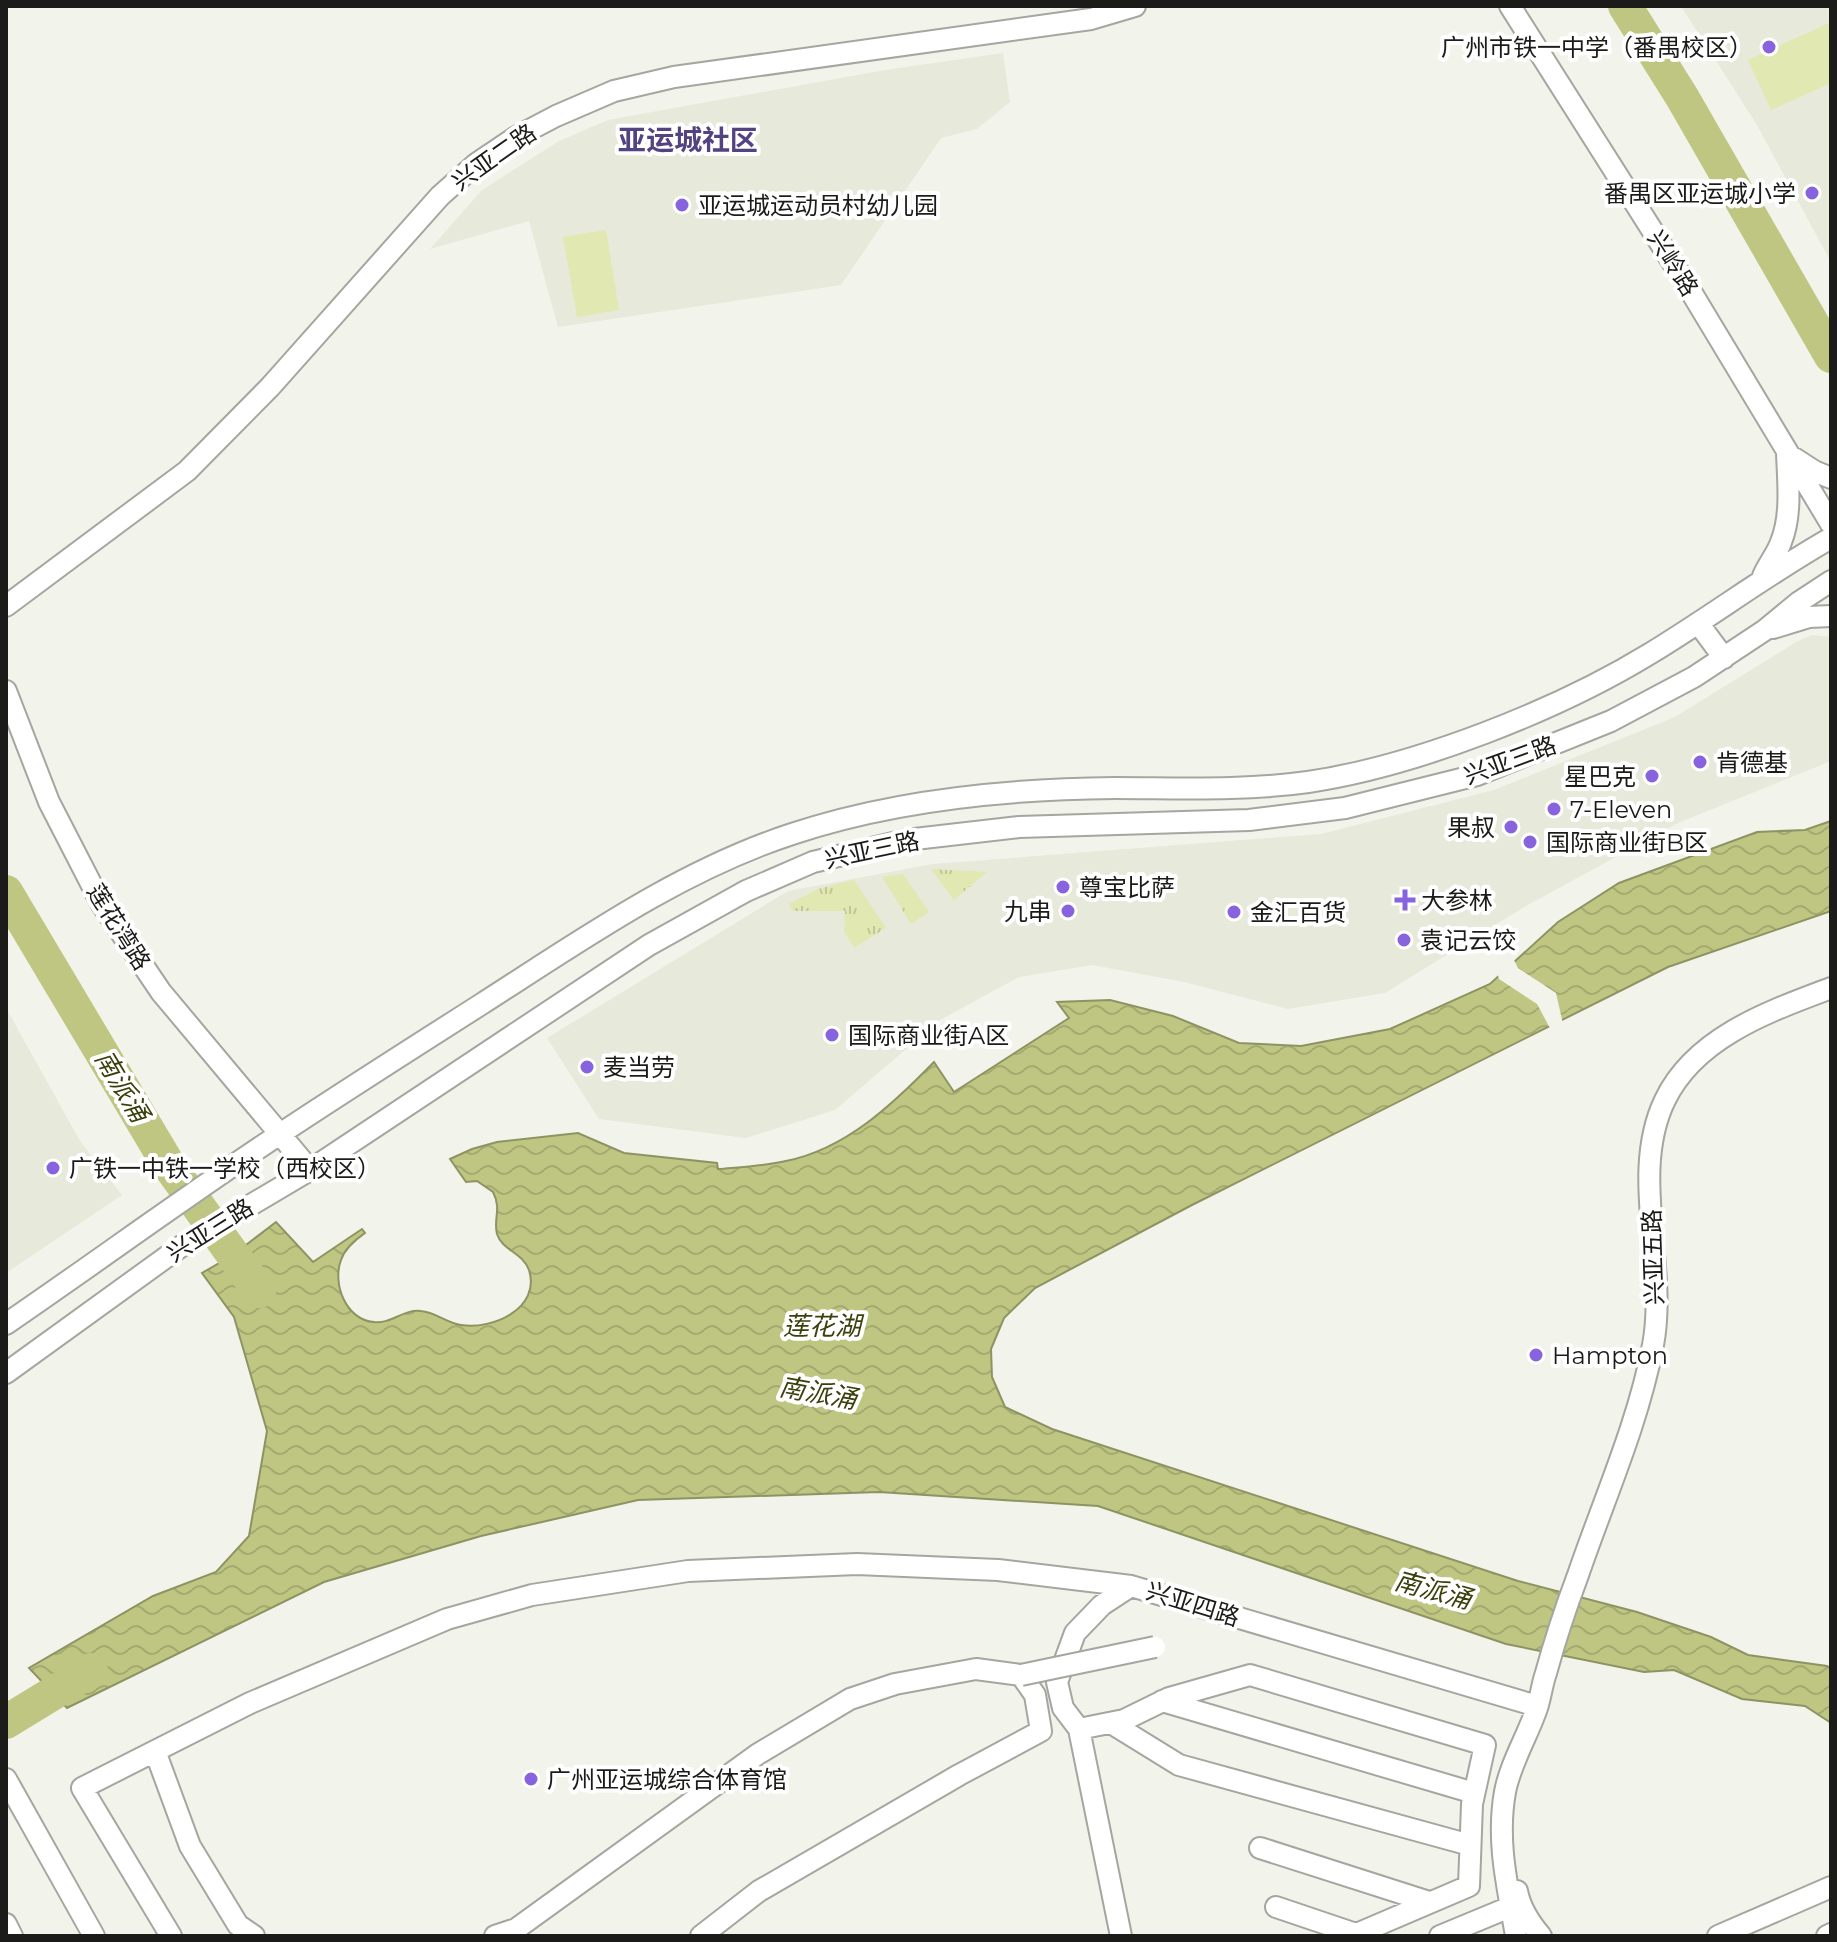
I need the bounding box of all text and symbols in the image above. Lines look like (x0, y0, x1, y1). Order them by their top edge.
place label: 广州市铁一中学（番禺校区） (1441, 33, 1753, 62)
marker: 广州市铁一中学（番禺校区） (1760, 38, 1778, 56)
street label: 兴亚二路 (446, 118, 542, 196)
district label: 亚运城社区 (618, 123, 758, 157)
place label: 番禺区亚运城小学 (1604, 179, 1796, 208)
marker: 番禺区亚运城小学 (1803, 184, 1821, 202)
place label: 亚运城运动员村幼儿园 (698, 191, 938, 220)
marker: 亚运城运动员村幼儿园 (673, 196, 691, 214)
street label: 兴岭路 (1642, 225, 1704, 301)
street label: 兴亚三路 (1460, 730, 1560, 790)
place label: 肯德基 (1716, 748, 1788, 777)
marker: 肯德基 (1691, 753, 1709, 771)
place label: 星巴克 (1564, 762, 1636, 791)
marker: 星巴克 (1643, 767, 1661, 785)
place label: 7-Eleven (1570, 795, 1672, 824)
marker: 7-Eleven (1545, 800, 1563, 818)
place label: 果叔 (1447, 813, 1495, 842)
marker: 果叔 (1502, 818, 1520, 836)
street label: 兴亚三路 (822, 826, 922, 874)
place label: 国际商业街B区 (1546, 828, 1708, 857)
marker: 国际商业街B区 (1521, 833, 1539, 851)
place label: 尊宝比萨 (1079, 873, 1175, 902)
marker: 尊宝比萨 (1054, 878, 1072, 896)
street label: 莲花湾路 (81, 879, 157, 975)
place label: 大参林 (1421, 886, 1493, 915)
marker: 大参林 (1396, 891, 1414, 909)
place label: 九串 (1004, 897, 1052, 926)
place label: 金汇百货 (1250, 898, 1346, 927)
marker: 九串 (1059, 902, 1077, 920)
marker: 金汇百货 (1225, 903, 1243, 921)
place label: 袁记云饺 (1420, 926, 1516, 955)
marker: 袁记云饺 (1395, 931, 1413, 949)
place label: 国际商业街A区 (848, 1021, 1009, 1050)
marker: 国际商业街A区 (823, 1026, 841, 1044)
water label: 南派涌 (88, 1044, 157, 1130)
place label: 麦当劳 (603, 1053, 675, 1082)
marker: 麦当劳 (578, 1058, 596, 1076)
place label: 广铁一中铁一学校（西校区） (69, 1154, 381, 1183)
marker: 广铁一中铁一学校（西校区） (44, 1159, 62, 1177)
street label: 兴亚三路 (162, 1192, 258, 1268)
street label: 兴亚五路 (1637, 1209, 1669, 1305)
water label: 莲花湖 (783, 1310, 865, 1342)
place label: Hampton (1552, 1341, 1668, 1370)
marker: Hampton (1527, 1346, 1545, 1364)
water label: 南派涌 (777, 1370, 862, 1416)
water label: 南派涌 (1391, 1564, 1478, 1616)
street label: 兴亚四路 (1143, 1576, 1243, 1632)
place label: 广州亚运城综合体育馆 (547, 1765, 787, 1794)
marker: 广州亚运城综合体育馆 (522, 1770, 540, 1788)

